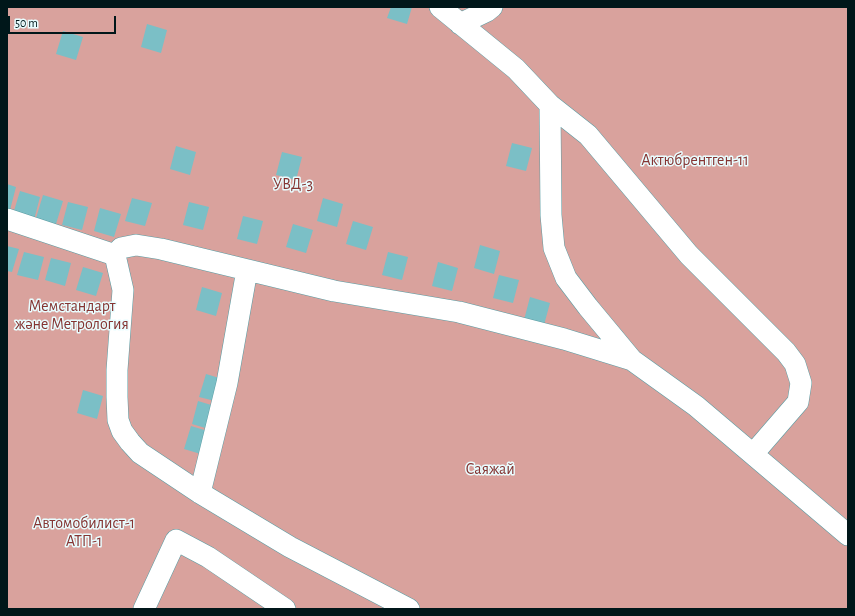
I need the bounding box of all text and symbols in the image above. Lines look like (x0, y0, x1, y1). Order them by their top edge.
scale bar (10, 8, 118, 34)
text: 50 m (15, 17, 38, 29)
park label: Актюбрентген-11 (641, 150, 749, 170)
park label: УВД-3 (273, 174, 313, 194)
park label: Мемстандарт және Метрология (15, 296, 129, 334)
park label: Саяжай (465, 459, 515, 479)
park label: Автомобилист-1 АТП-1 (33, 513, 135, 551)

